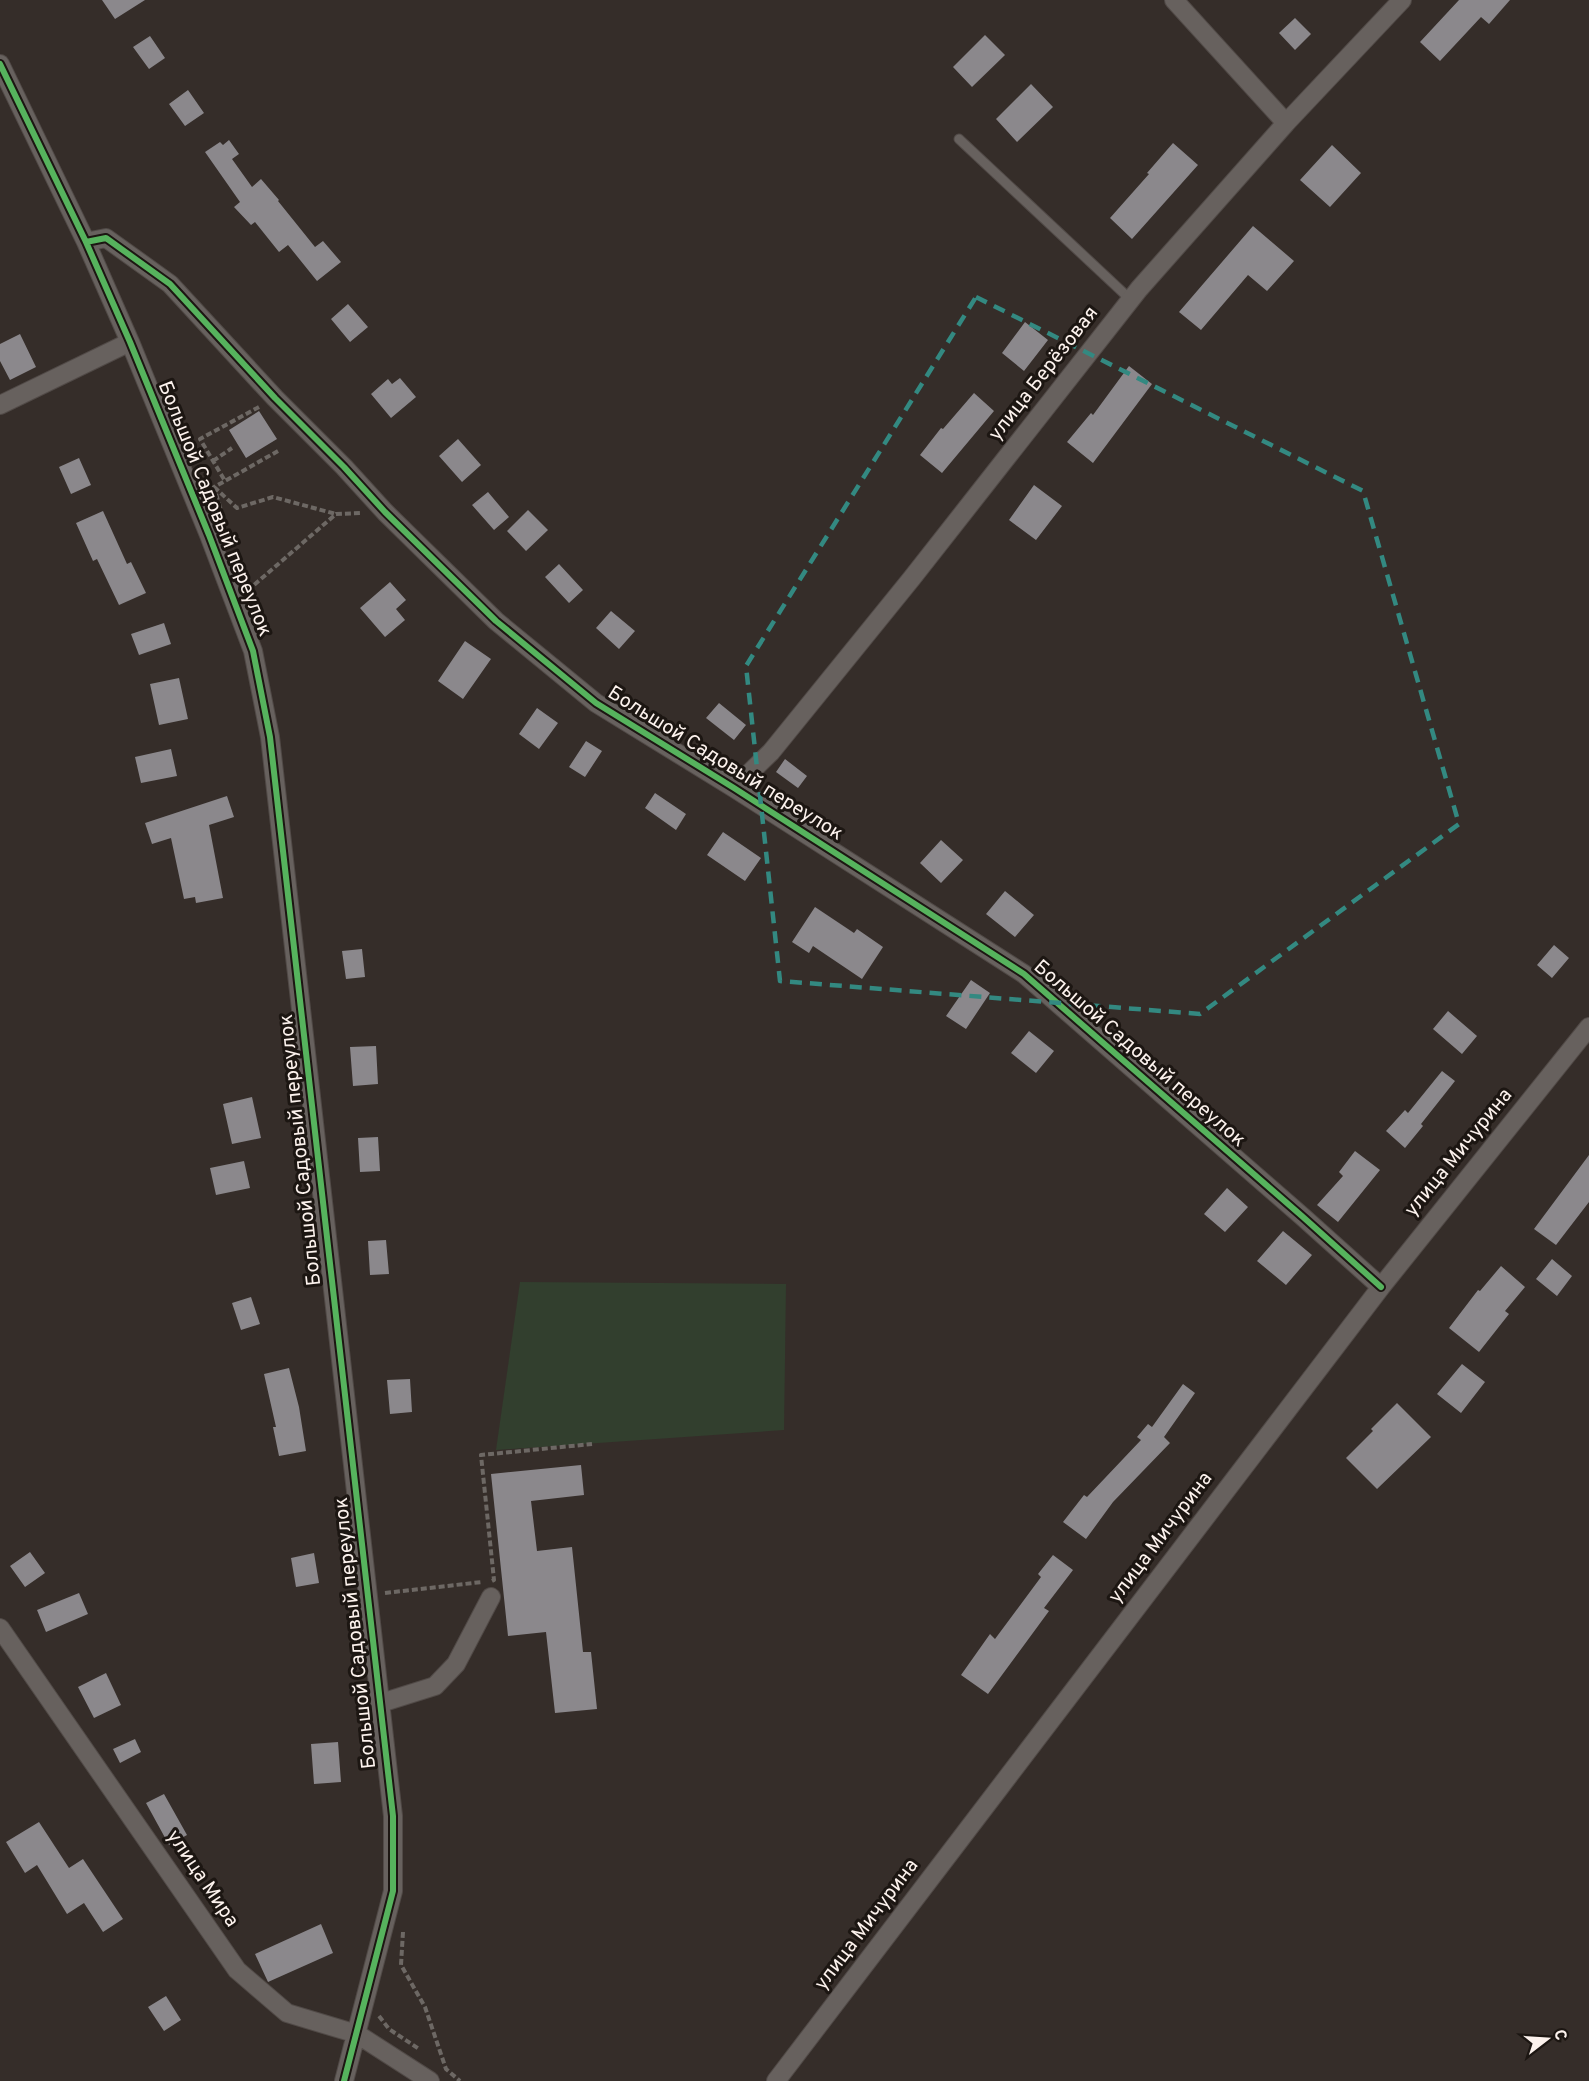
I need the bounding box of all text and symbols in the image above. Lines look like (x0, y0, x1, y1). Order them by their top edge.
street label: улица Берёзовая (983, 301, 1105, 447)
street label: Большой Садовый переулок (151, 377, 277, 641)
street label: Большой Садовый переулок (602, 681, 848, 847)
street label: Большой Садовый переулок (1027, 955, 1251, 1153)
street label: Большой Садовый переулок (274, 1013, 328, 1287)
street label: улица Мичурина (1399, 1083, 1519, 1223)
street label: улица Мичурина (1103, 1467, 1219, 1609)
street label: Большой Садовый переулок (329, 1496, 383, 1770)
street label: улица Мира (160, 1825, 244, 1933)
street label: улица Мичурина (809, 1854, 925, 1996)
north arrow (1517, 2009, 1577, 2069)
text: С (1548, 2027, 1570, 2043)

